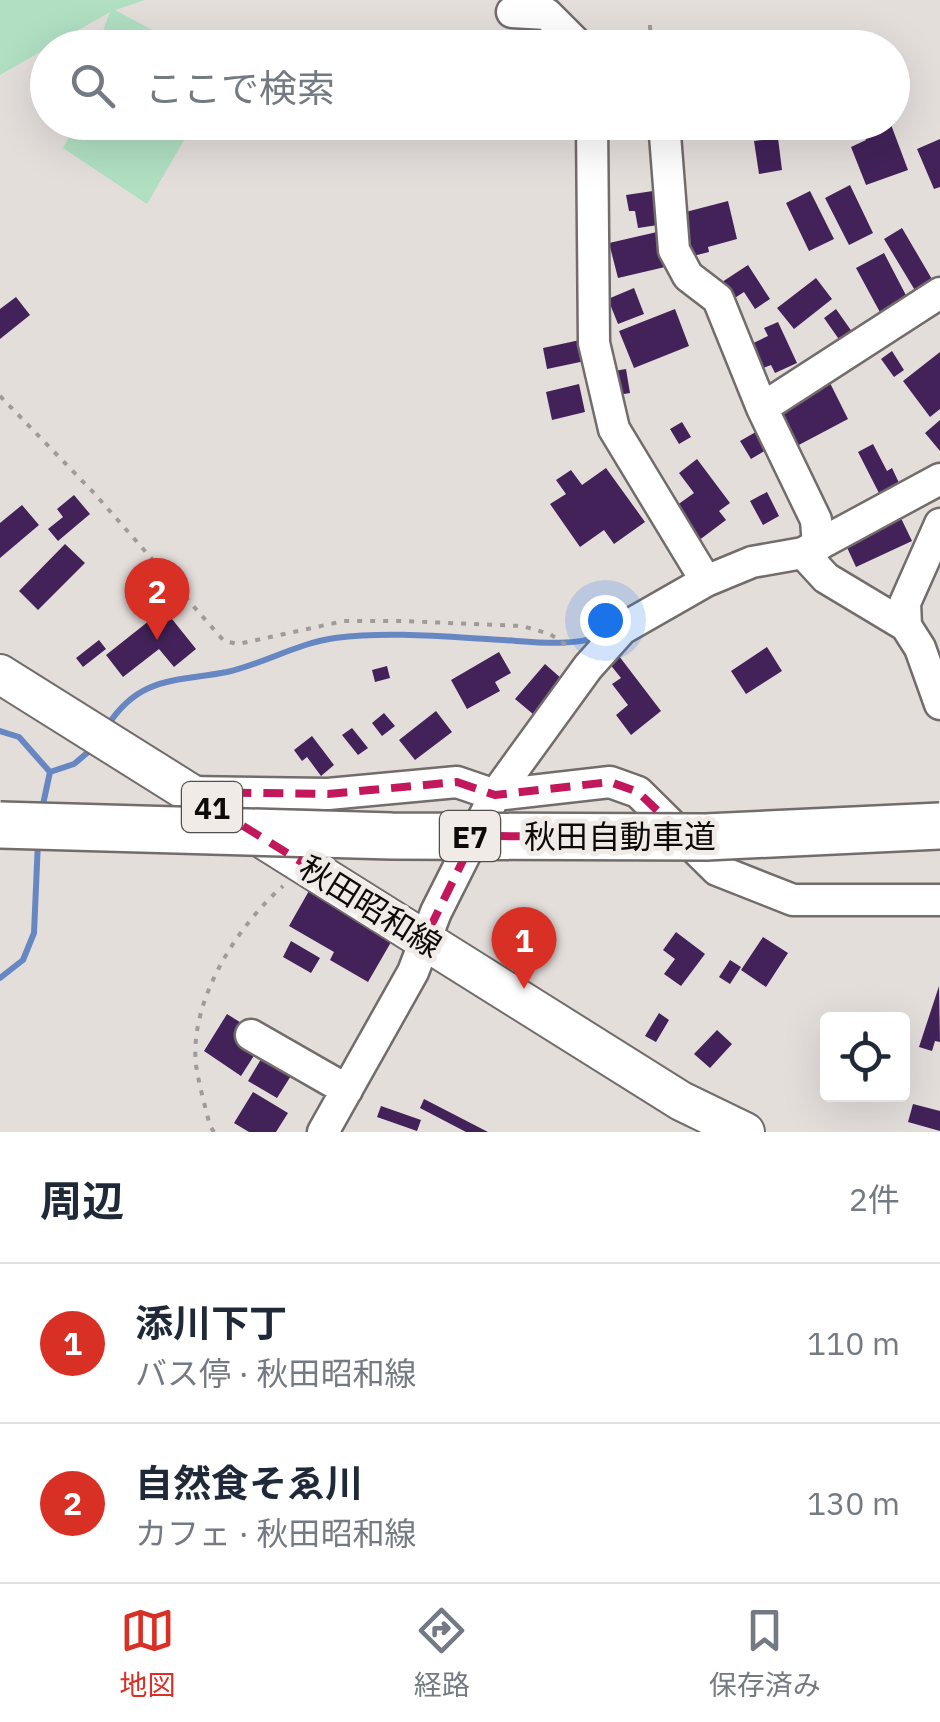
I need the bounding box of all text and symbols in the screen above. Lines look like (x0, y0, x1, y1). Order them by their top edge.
search box (30, 30, 910, 140)
icon: search (65, 58, 120, 113)
text: ここで検索 (145, 63, 335, 112)
pin: 2 (124, 558, 190, 640)
your location (580, 595, 631, 646)
road number: 41 (182, 782, 242, 832)
road number: E7 (440, 811, 500, 861)
street label: 秋田自動車道 (524, 815, 716, 857)
street label: 秋田昭和線 (292, 846, 450, 966)
pin: 1 (492, 906, 556, 989)
map controls (820, 1012, 910, 1102)
button: locate (820, 1012, 910, 1102)
text: 周辺 (40, 1173, 124, 1228)
text: 2件 (849, 1178, 900, 1220)
text: 添川下丁 (135, 1298, 287, 1347)
text: 1 (63, 1322, 82, 1364)
text: 110 m (807, 1322, 900, 1364)
text: バス停 · 秋田昭和線 (135, 1352, 417, 1394)
text: 自然食そゑ川 (135, 1458, 363, 1507)
text: 2 (63, 1482, 82, 1524)
text: 130 m (807, 1482, 900, 1524)
text: カフェ · 秋田昭和線 (135, 1512, 417, 1554)
tab: 地図 (119, 1603, 175, 1703)
tab: 経路 (414, 1603, 470, 1703)
tab: 保存済み (709, 1603, 821, 1703)

